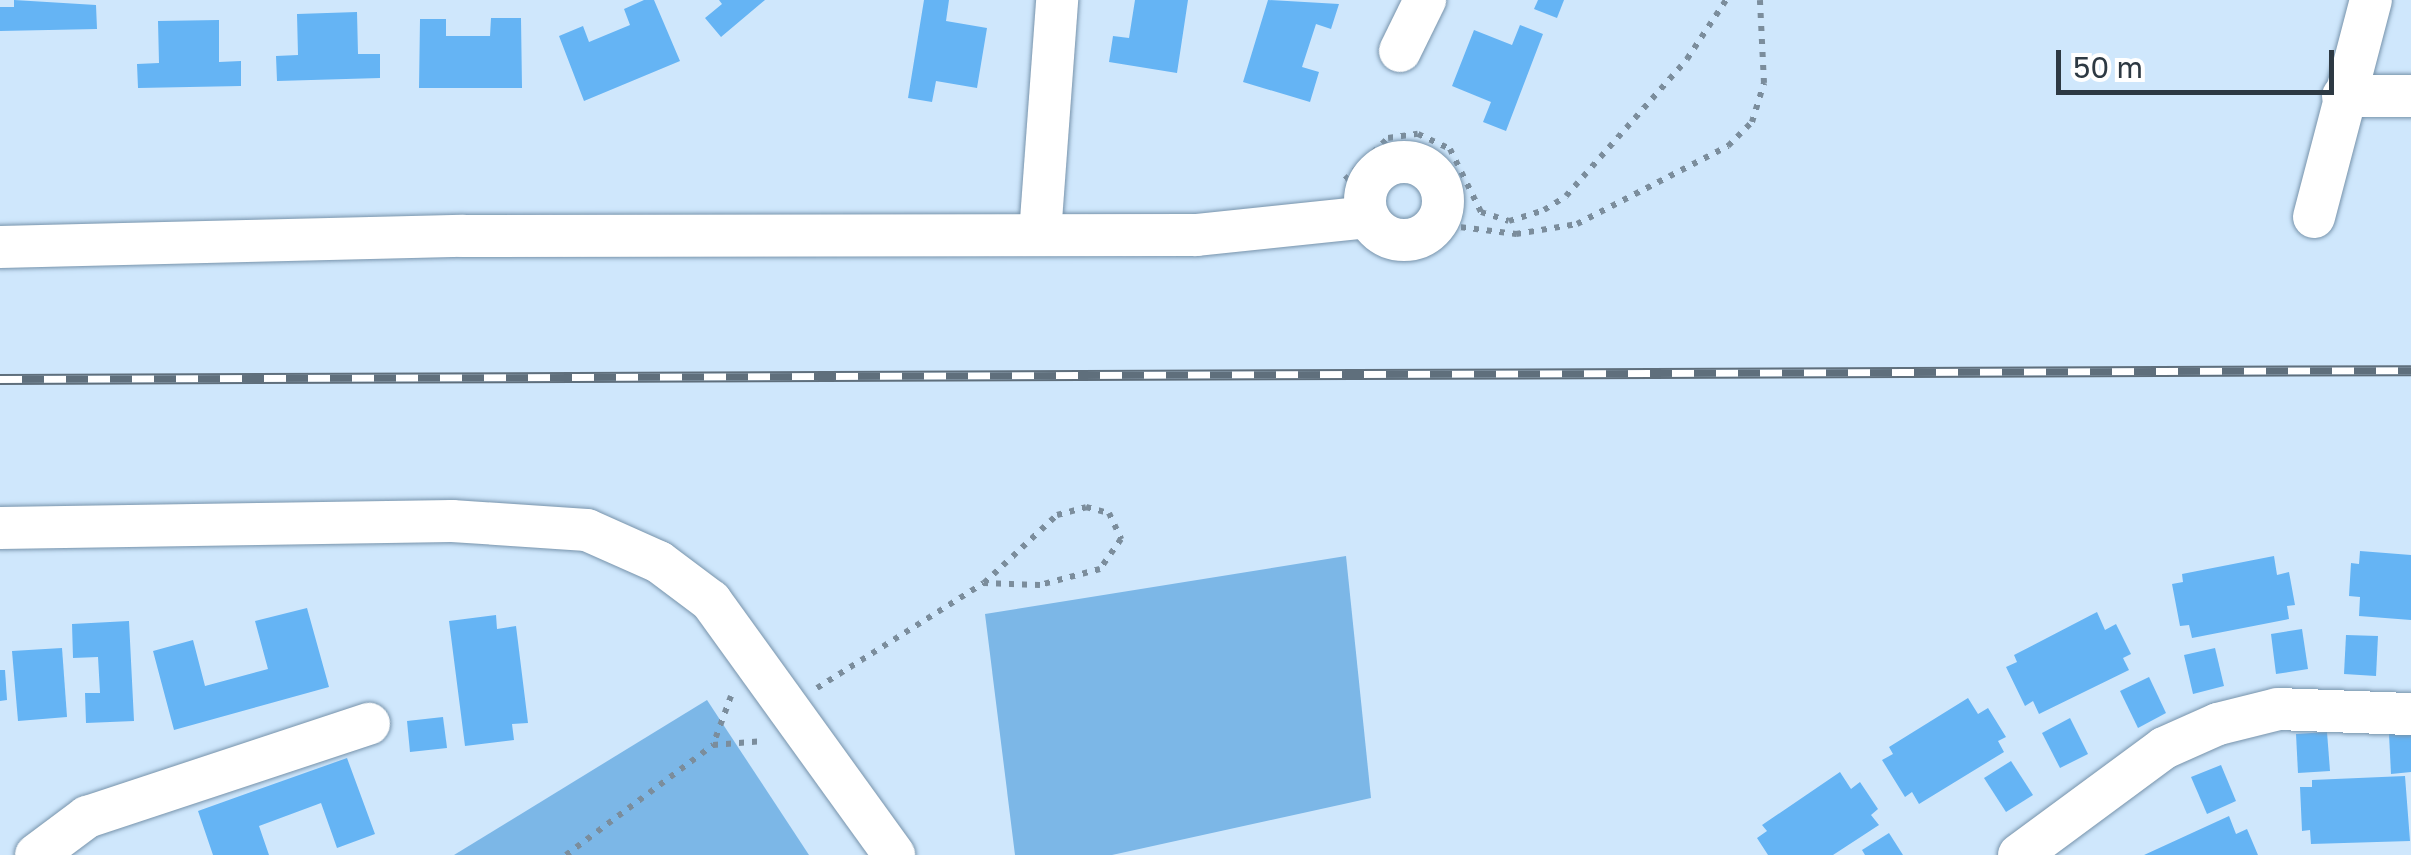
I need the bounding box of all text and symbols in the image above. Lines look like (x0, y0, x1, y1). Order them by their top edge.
scale bar (2061, 30, 2338, 92)
text: 50 m (2073, 49, 2143, 85)

